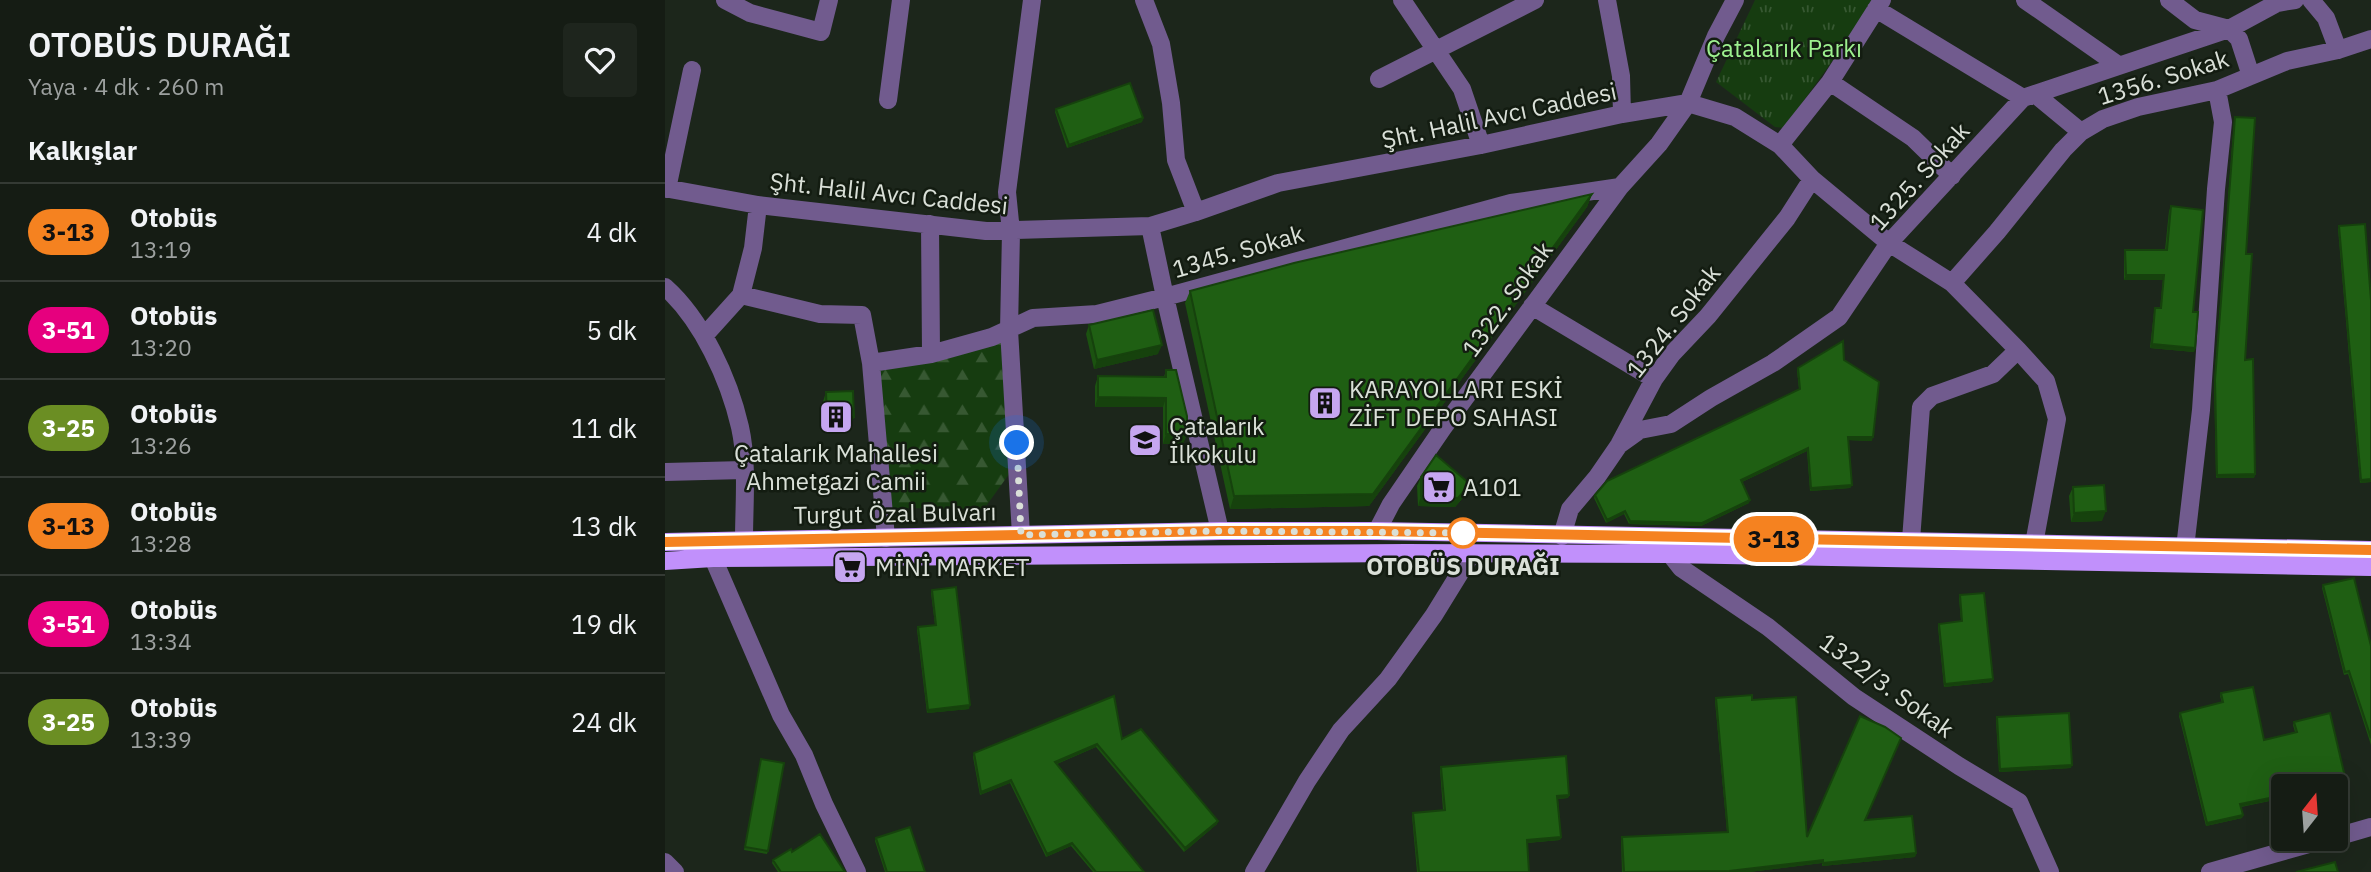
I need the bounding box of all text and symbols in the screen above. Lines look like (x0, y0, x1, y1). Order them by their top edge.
text: OTOBÜS DURAĞI (28, 23, 291, 66)
button: heart (563, 23, 637, 97)
park label: Çatalarık Parkı (1706, 32, 1862, 64)
street label: 1356. Sokak (2094, 42, 2233, 112)
text: Yaya · 4 dk · 260 m (28, 71, 224, 101)
street label: Şht. Halil Avcı Caddesi (1379, 74, 1619, 156)
street label: 1325. Sokak (1862, 115, 1976, 237)
text: Kalkışlar (28, 133, 137, 167)
street label: Şht. Halil Avcı Caddesi (768, 165, 1010, 221)
text: Otobüs (130, 200, 217, 234)
text: 4 dk (586, 215, 637, 249)
text: 3-13 (42, 216, 95, 248)
street label: 1345. Sokak (1169, 217, 1308, 285)
text: 13:19 (130, 234, 192, 264)
street label: 1322. Sokak (1454, 235, 1560, 363)
street label: 1324. Sokak (1619, 258, 1727, 384)
text: Otobüs (130, 298, 217, 332)
text: 5 dk (586, 313, 637, 347)
text: 3-51 (42, 314, 95, 346)
text: 13:20 (130, 332, 192, 362)
place label: KARAYOLLARI ESKİ ZİFT DEPO SAHASI (1349, 373, 1563, 433)
building icon: KARAYOLLARI ESKİ ZİFT DEPO SAHASI (1306, 384, 1344, 422)
text: Otobüs (130, 396, 217, 430)
building icon: Çatalarık Mahallesi Ahmetgazi Camii (817, 398, 855, 436)
place label: Çatalarık İlkokulu (1169, 410, 1265, 470)
text: 11 dk (571, 411, 637, 445)
text: 3-25 (42, 412, 95, 444)
school or university icon: Çatalarık İlkokulu (1126, 421, 1164, 459)
your location (999, 425, 1034, 460)
text: 13:26 (130, 430, 192, 460)
place label: Çatalarık Mahallesi Ahmetgazi Camii (734, 437, 938, 497)
supermarket icon: A101 (1420, 468, 1458, 506)
place label: A101 (1463, 471, 1522, 503)
text: Otobüs (130, 494, 217, 528)
street label: Turgut Özal Bulvarı (793, 495, 997, 531)
text: 13 dk (571, 509, 637, 543)
text: 3-13 (42, 510, 95, 542)
line badge: 3-13 (1725, 516, 1823, 562)
marker: OTOBÜS DURAĞI (1448, 518, 1478, 548)
text: 3-13 (1748, 523, 1800, 555)
text: 13:28 (130, 528, 192, 558)
supermarket icon: MİNİ MARKET (831, 548, 869, 586)
place label: OTOBÜS DURAĞI (1366, 550, 1560, 582)
place label: MİNİ MARKET (875, 551, 1030, 583)
text: Otobüs (130, 592, 217, 626)
text: 19 dk (571, 607, 637, 641)
text: 3-51 (42, 608, 95, 640)
street label: 1322/3. Sokak (1813, 625, 1961, 745)
text: 13:34 (130, 626, 192, 656)
text: Otobüs (130, 690, 217, 724)
text: 24 dk (571, 705, 637, 739)
text: 3-25 (42, 706, 95, 738)
text: 13:39 (130, 724, 192, 754)
north arrow (2271, 774, 2349, 850)
map controls (2271, 774, 2348, 851)

